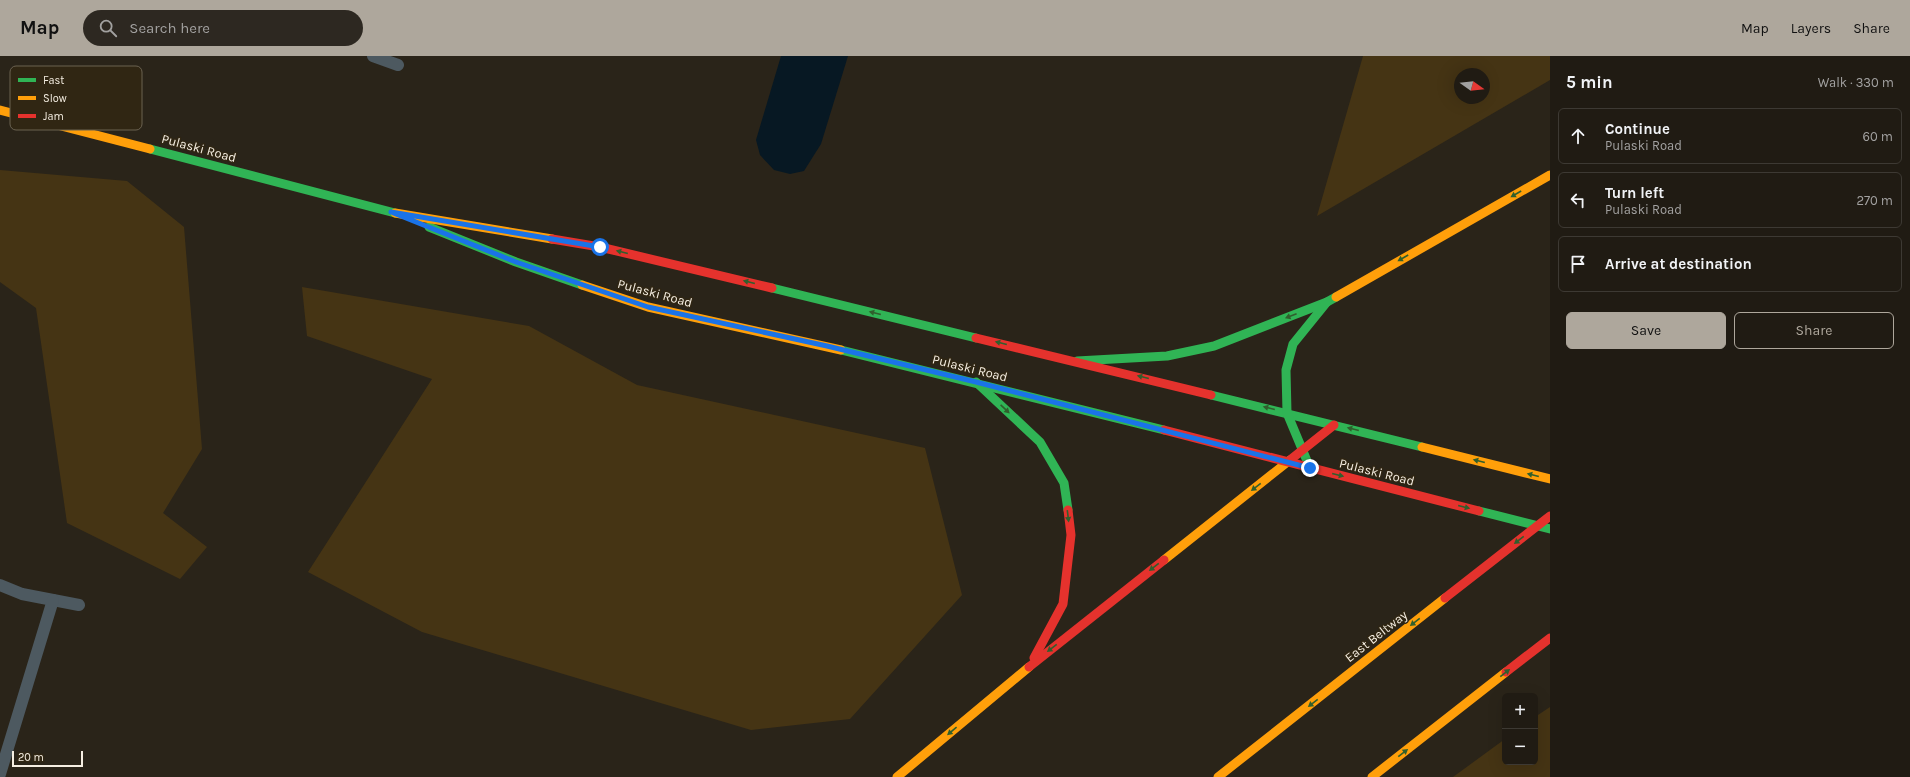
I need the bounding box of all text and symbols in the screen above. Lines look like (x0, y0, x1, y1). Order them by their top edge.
search box (83, 10, 363, 46)
text: Map (20, 17, 59, 39)
icon: search (97, 17, 119, 39)
text: Search here (129, 19, 210, 37)
text: Map (1741, 20, 1769, 37)
text: Layers (1791, 20, 1831, 37)
text: Share (1853, 20, 1890, 37)
legend (10, 66, 142, 130)
north arrow (1454, 68, 1490, 104)
text: 5 min (1566, 72, 1613, 92)
text: Fast (43, 74, 64, 87)
text: Walk · 330 m (1818, 75, 1894, 90)
text: Slow (43, 92, 67, 105)
text: Jam (43, 110, 64, 123)
text: Continue (1605, 120, 1670, 138)
icon: ahead (1567, 125, 1589, 147)
text: 60 m (1863, 129, 1893, 144)
street label: Pulaski Road (160, 131, 238, 165)
text: Pulaski Road (1605, 138, 1682, 153)
text: Turn left (1605, 184, 1664, 202)
icon: left (1567, 189, 1589, 211)
one-way arrow (1510, 190, 1522, 197)
text: 270 m (1856, 193, 1893, 208)
text: Pulaski Road (1605, 202, 1682, 217)
route start (591, 238, 609, 256)
one-way arrow (616, 249, 628, 255)
icon: arrive (1567, 253, 1589, 275)
one-way arrow (1397, 255, 1409, 262)
text: Arrive at destination (1605, 255, 1752, 273)
street label: Pulaski Road (616, 276, 694, 310)
one-way arrow (742, 279, 755, 285)
one-way arrow (869, 309, 881, 315)
button: Save (1566, 312, 1726, 349)
button: Share (1734, 312, 1894, 349)
one-way arrow (1284, 313, 1296, 319)
one-way arrow (995, 340, 1008, 346)
street label: Pulaski Road (931, 351, 1009, 385)
one-way arrow (1137, 374, 1149, 380)
one-way arrow (999, 404, 1010, 413)
one-way arrow (1263, 405, 1276, 411)
one-way arrow (1347, 426, 1359, 432)
street label: Pulaski Road (1338, 455, 1416, 489)
one-way arrow (1473, 458, 1485, 464)
route end (1301, 459, 1319, 477)
one-way arrow (1527, 472, 1540, 478)
one-way arrow (1332, 473, 1344, 479)
one-way arrow (1251, 482, 1262, 491)
one-way arrow (1458, 504, 1470, 510)
one-way arrow (1065, 510, 1072, 522)
one-way arrow (1514, 536, 1525, 544)
one-way arrow (1149, 563, 1160, 572)
street label: East Beltway (1342, 607, 1410, 665)
one-way arrow (1409, 618, 1420, 627)
one-way arrow (1047, 644, 1058, 652)
one-way arrow (1500, 669, 1511, 677)
map controls (1502, 693, 1538, 765)
button: + (1502, 693, 1538, 729)
one-way arrow (1307, 698, 1318, 707)
one-way arrow (947, 726, 958, 735)
button: − (1502, 729, 1538, 765)
scale bar (12, 749, 83, 768)
one-way arrow (1397, 749, 1408, 757)
text: 20 m (18, 751, 44, 764)

